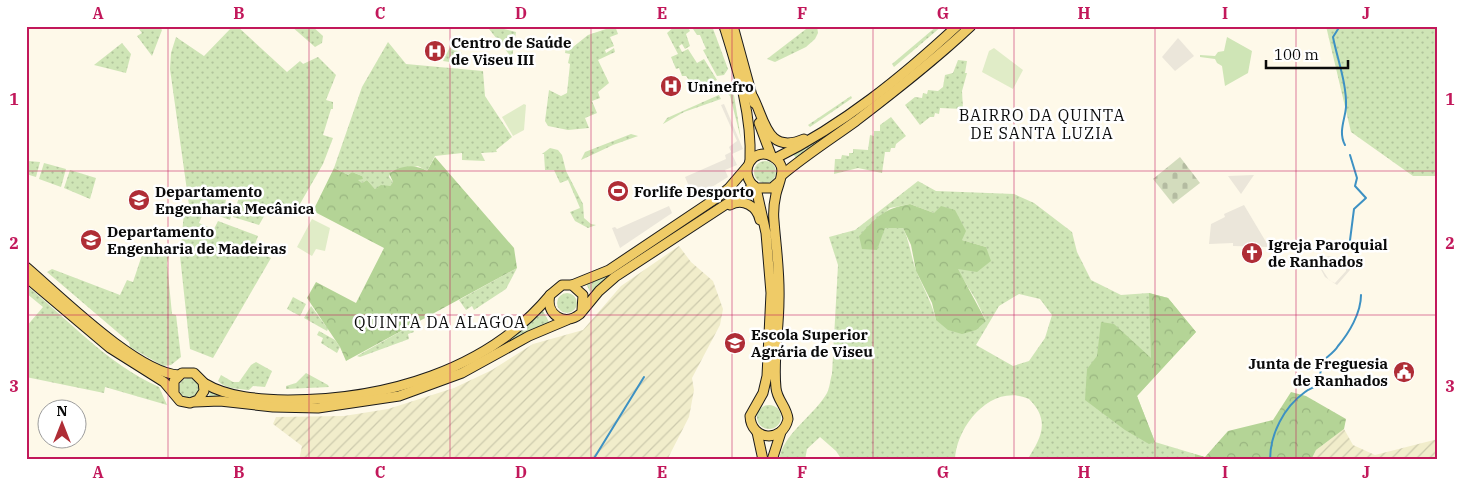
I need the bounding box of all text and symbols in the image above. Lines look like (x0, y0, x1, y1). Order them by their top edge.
text: A (92, 3, 104, 23)
text: B (233, 3, 245, 23)
text: C (375, 3, 385, 23)
text: D (515, 3, 527, 23)
text: E (657, 3, 667, 23)
text: F (797, 3, 807, 23)
text: G (937, 3, 949, 23)
text: H (1078, 3, 1091, 23)
text: I (1222, 3, 1228, 23)
text: J (1362, 3, 1370, 23)
place label: Centro de Saúde de Viseu III (451, 33, 572, 69)
scale bar (1266, 38, 1349, 70)
hospital icon: Centro de Saúde de Viseu III (423, 39, 447, 63)
text: 100 m (1274, 45, 1319, 64)
hospital icon: Uninefro (659, 74, 683, 98)
place label: Uninefro (687, 77, 754, 96)
text: 1 (9, 89, 19, 109)
text: 1 (1445, 89, 1455, 109)
district label: BAIRRO DA QUINTA DE SANTA LUZIA (959, 105, 1125, 143)
sports icon: Forlife Desporto (606, 179, 630, 203)
place label: Departamento Engenharia Mecânica (155, 182, 315, 218)
place label: Forlife Desporto (634, 182, 754, 201)
school or university icon: Departamento Engenharia Mecânica (127, 188, 151, 212)
place label: Departamento Engenharia de Madeiras (107, 222, 286, 258)
school or university icon: Departamento Engenharia de Madeiras (79, 228, 103, 252)
text: 2 (9, 233, 19, 253)
text: 2 (1445, 233, 1455, 253)
place label: Igreja Paroquial de Ranhados (1268, 235, 1388, 271)
church icon: Igreja Paroquial de Ranhados (1240, 241, 1264, 265)
district label: QUINTA DA ALAGOA (354, 312, 526, 332)
place label: Escola Superior Agrária de Viseu (751, 325, 873, 361)
school or university icon: Escola Superior Agrária de Viseu (723, 331, 747, 355)
place label: Junta de Freguesia de Ranhados (1248, 354, 1388, 390)
public building icon: Junta de Freguesia de Ranhados (1392, 360, 1416, 384)
text: 3 (9, 376, 19, 396)
text: 3 (1445, 376, 1455, 396)
north arrow (38, 398, 88, 448)
text: N (56, 402, 68, 420)
text: A (92, 462, 104, 482)
text: B (233, 462, 245, 482)
text: C (375, 462, 385, 482)
text: D (515, 462, 527, 482)
text: E (657, 462, 667, 482)
text: F (797, 462, 807, 482)
text: G (937, 462, 949, 482)
text: H (1078, 462, 1091, 482)
text: I (1222, 462, 1228, 482)
text: J (1362, 462, 1370, 482)

